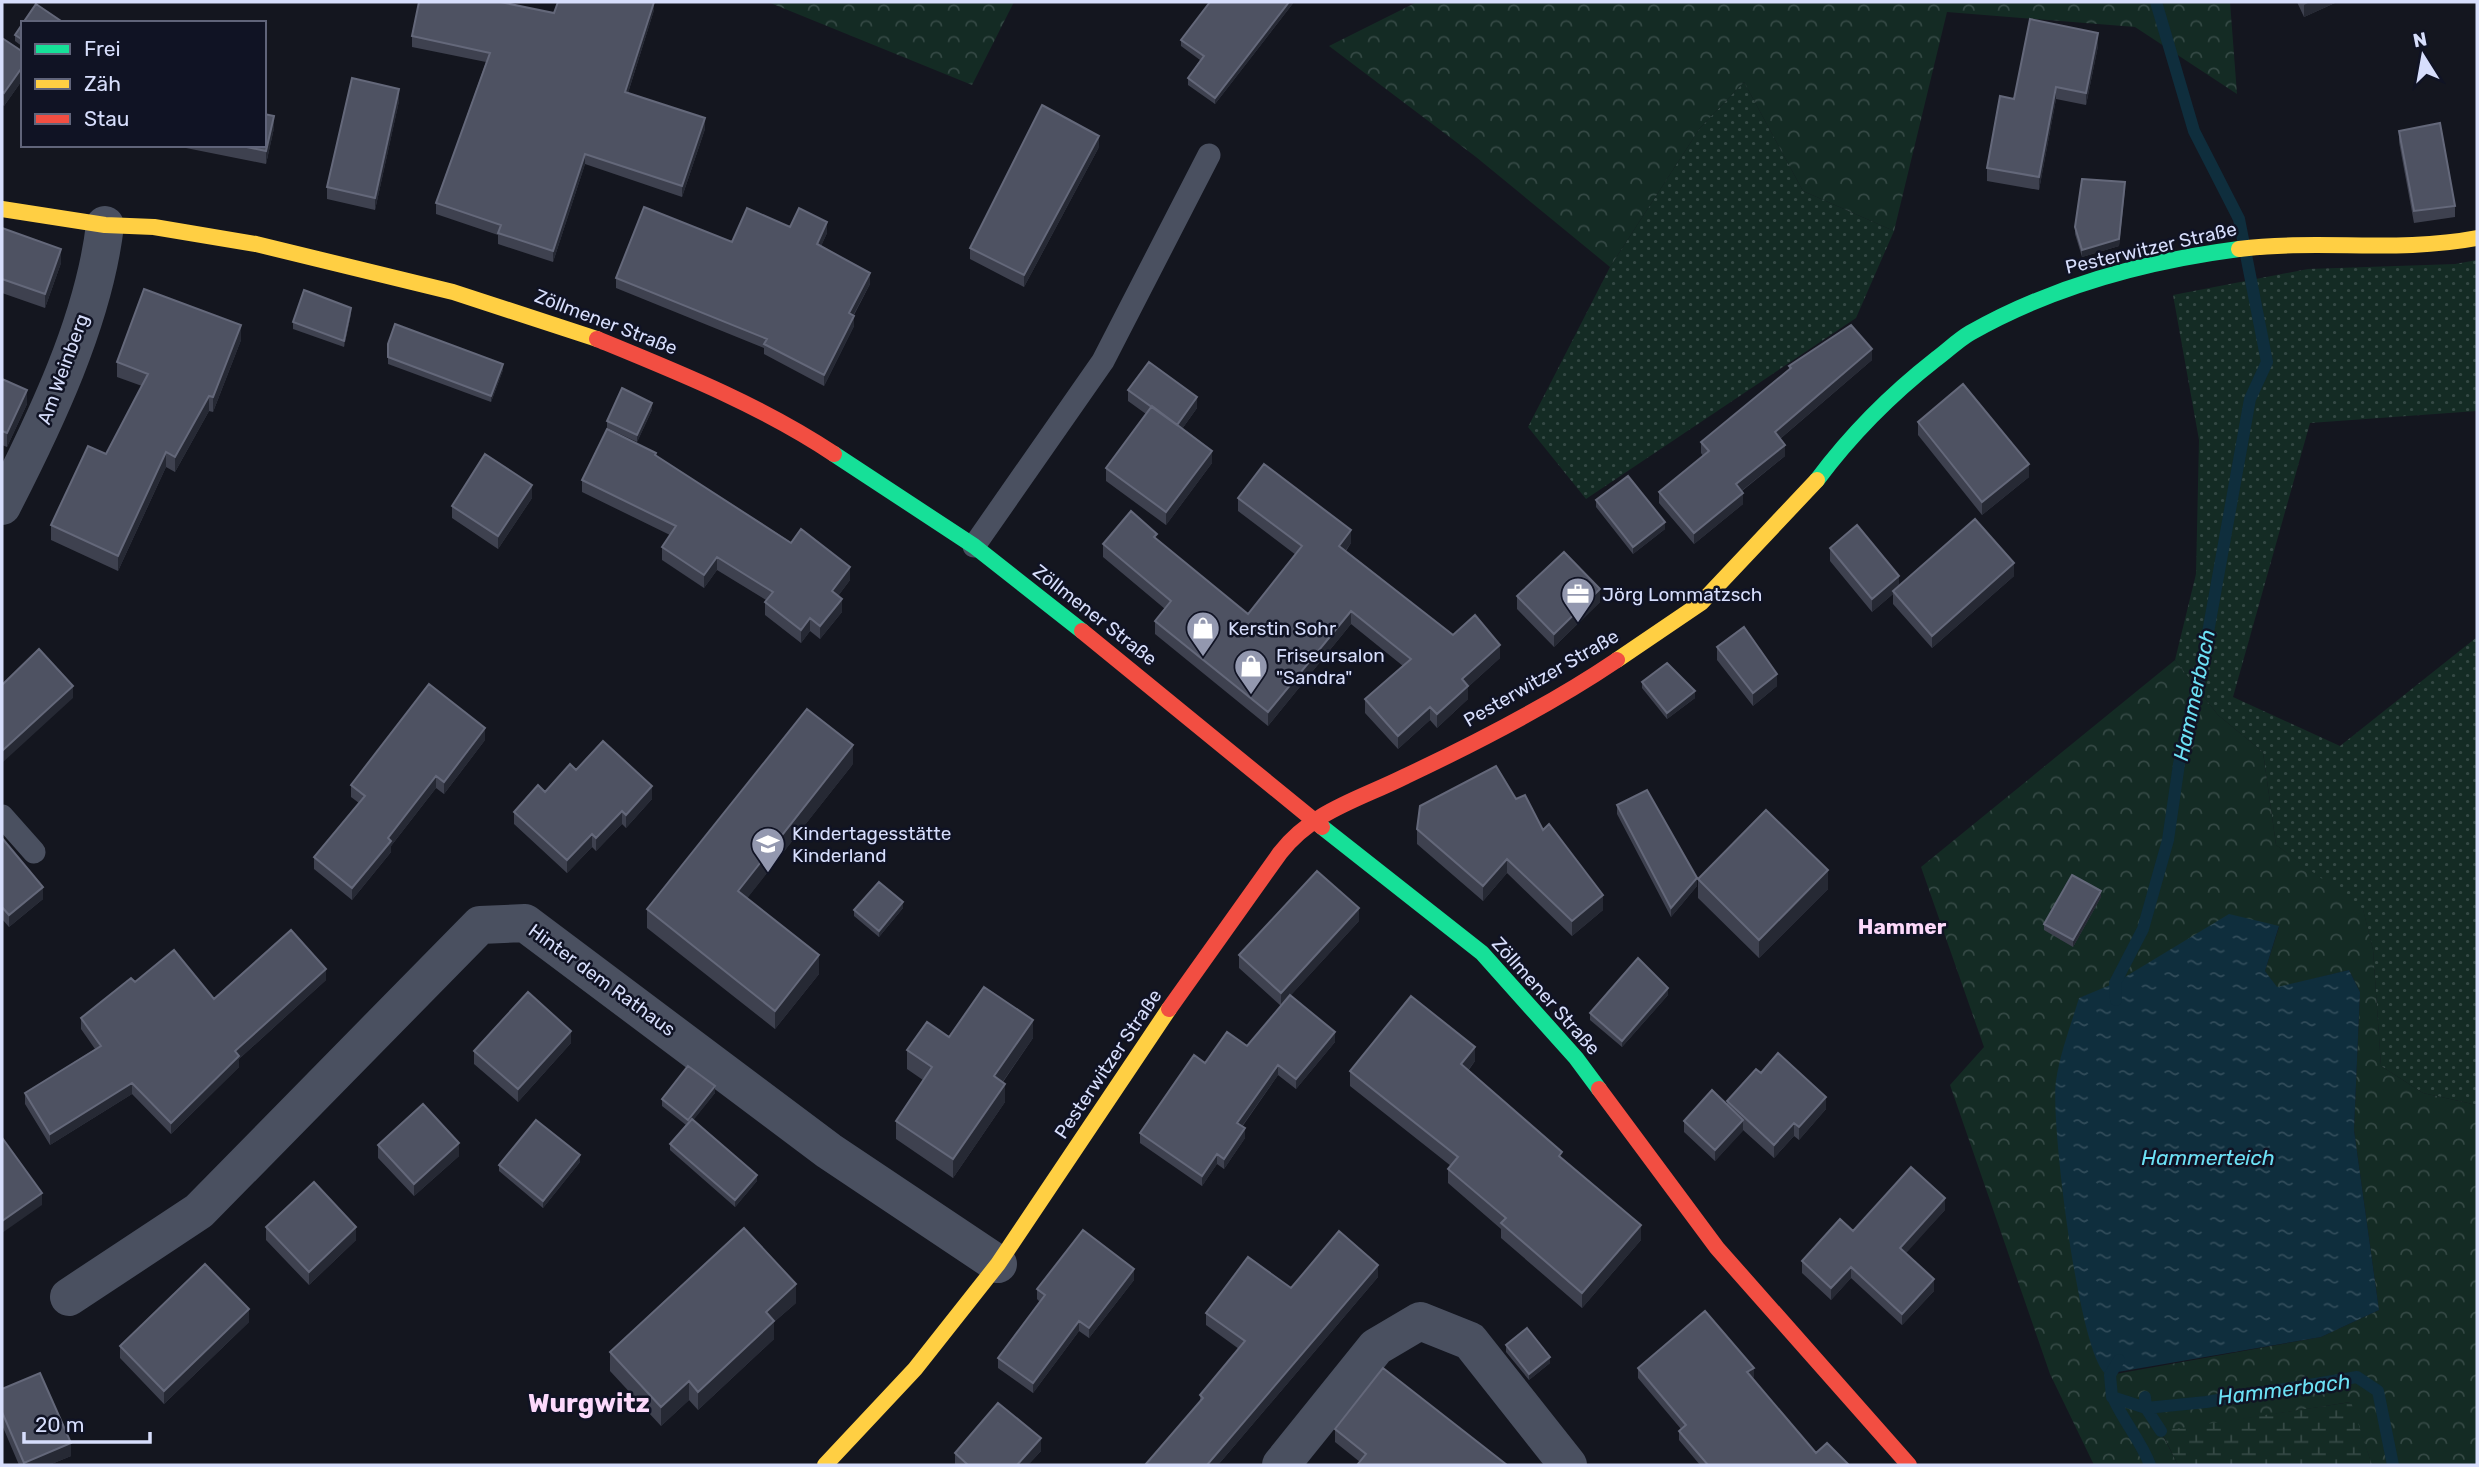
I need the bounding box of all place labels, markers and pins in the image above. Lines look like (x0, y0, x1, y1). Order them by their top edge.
office icon: Jörg Lommatzsch (1559, 575, 1597, 624)
place label: Jörg Lommatzsch (1602, 583, 1762, 606)
shop icon: Kerstin Sohr (1184, 609, 1222, 658)
place label: Kerstin Sohr (1228, 617, 1337, 640)
place label: Friseursalon "Sandra" (1276, 644, 1385, 689)
shop icon: Friseursalon "Sandra" (1232, 647, 1270, 696)
place label: Kindertagesstätte Kinderland (792, 822, 951, 867)
school or university icon: Kindertagesstätte Kinderland (749, 825, 787, 874)

